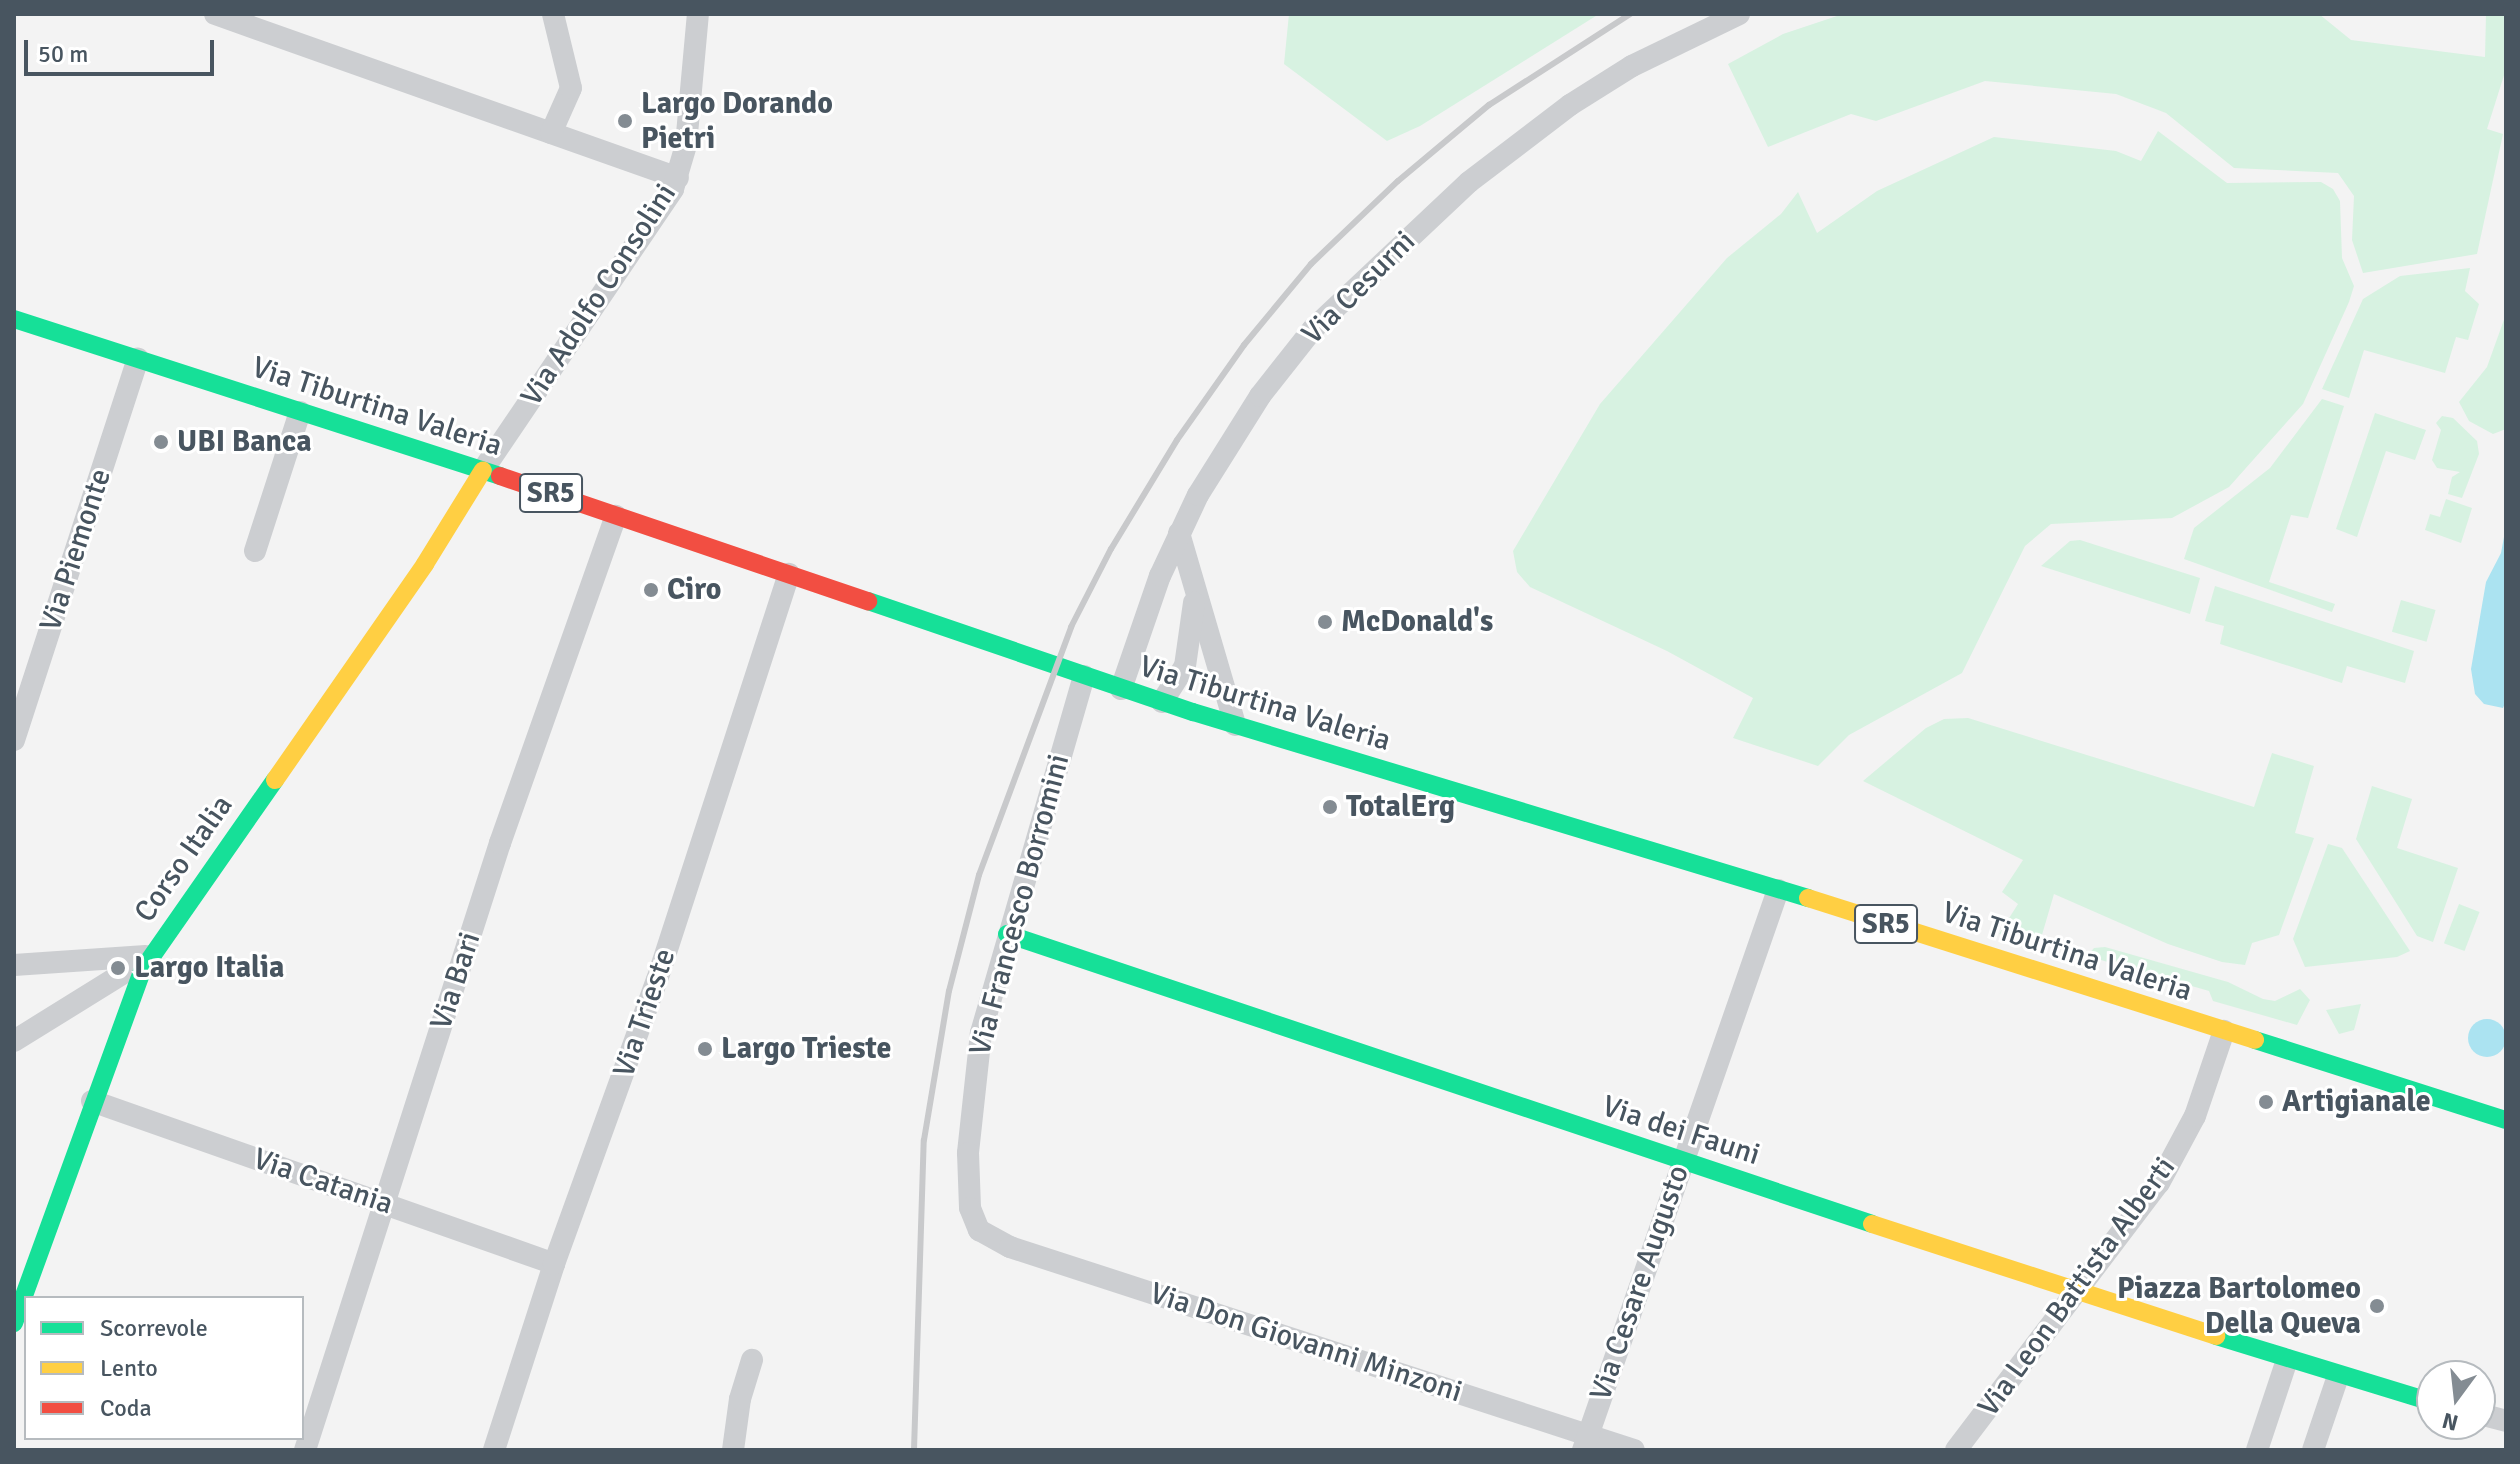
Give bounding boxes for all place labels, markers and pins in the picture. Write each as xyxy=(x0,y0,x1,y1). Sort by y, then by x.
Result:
place label: Largo Dorando Pietri xyxy=(641,86,833,156)
marker: Largo Dorando Pietri xyxy=(616,112,634,130)
place label: UBI Banca xyxy=(177,424,312,460)
marker: UBI Banca xyxy=(152,433,170,451)
place label: Ciro xyxy=(667,572,721,608)
marker: Ciro xyxy=(642,581,660,599)
place label: McDonald's xyxy=(1341,604,1493,640)
marker: McDonald's xyxy=(1316,613,1334,631)
place label: TotalErg xyxy=(1346,789,1455,825)
marker: TotalErg xyxy=(1321,798,1339,816)
place label: Largo Italia xyxy=(134,950,284,986)
marker: Largo Italia xyxy=(109,959,127,977)
place label: Largo Trieste xyxy=(721,1031,891,1067)
marker: Largo Trieste xyxy=(696,1040,714,1058)
place label: Artigianale xyxy=(2282,1084,2431,1120)
marker: Artigianale xyxy=(2257,1093,2275,1111)
place label: Piazza Bartolomeo Della Queva xyxy=(2117,1271,2361,1342)
marker: Piazza Bartolomeo Della Queva xyxy=(2368,1297,2386,1315)

